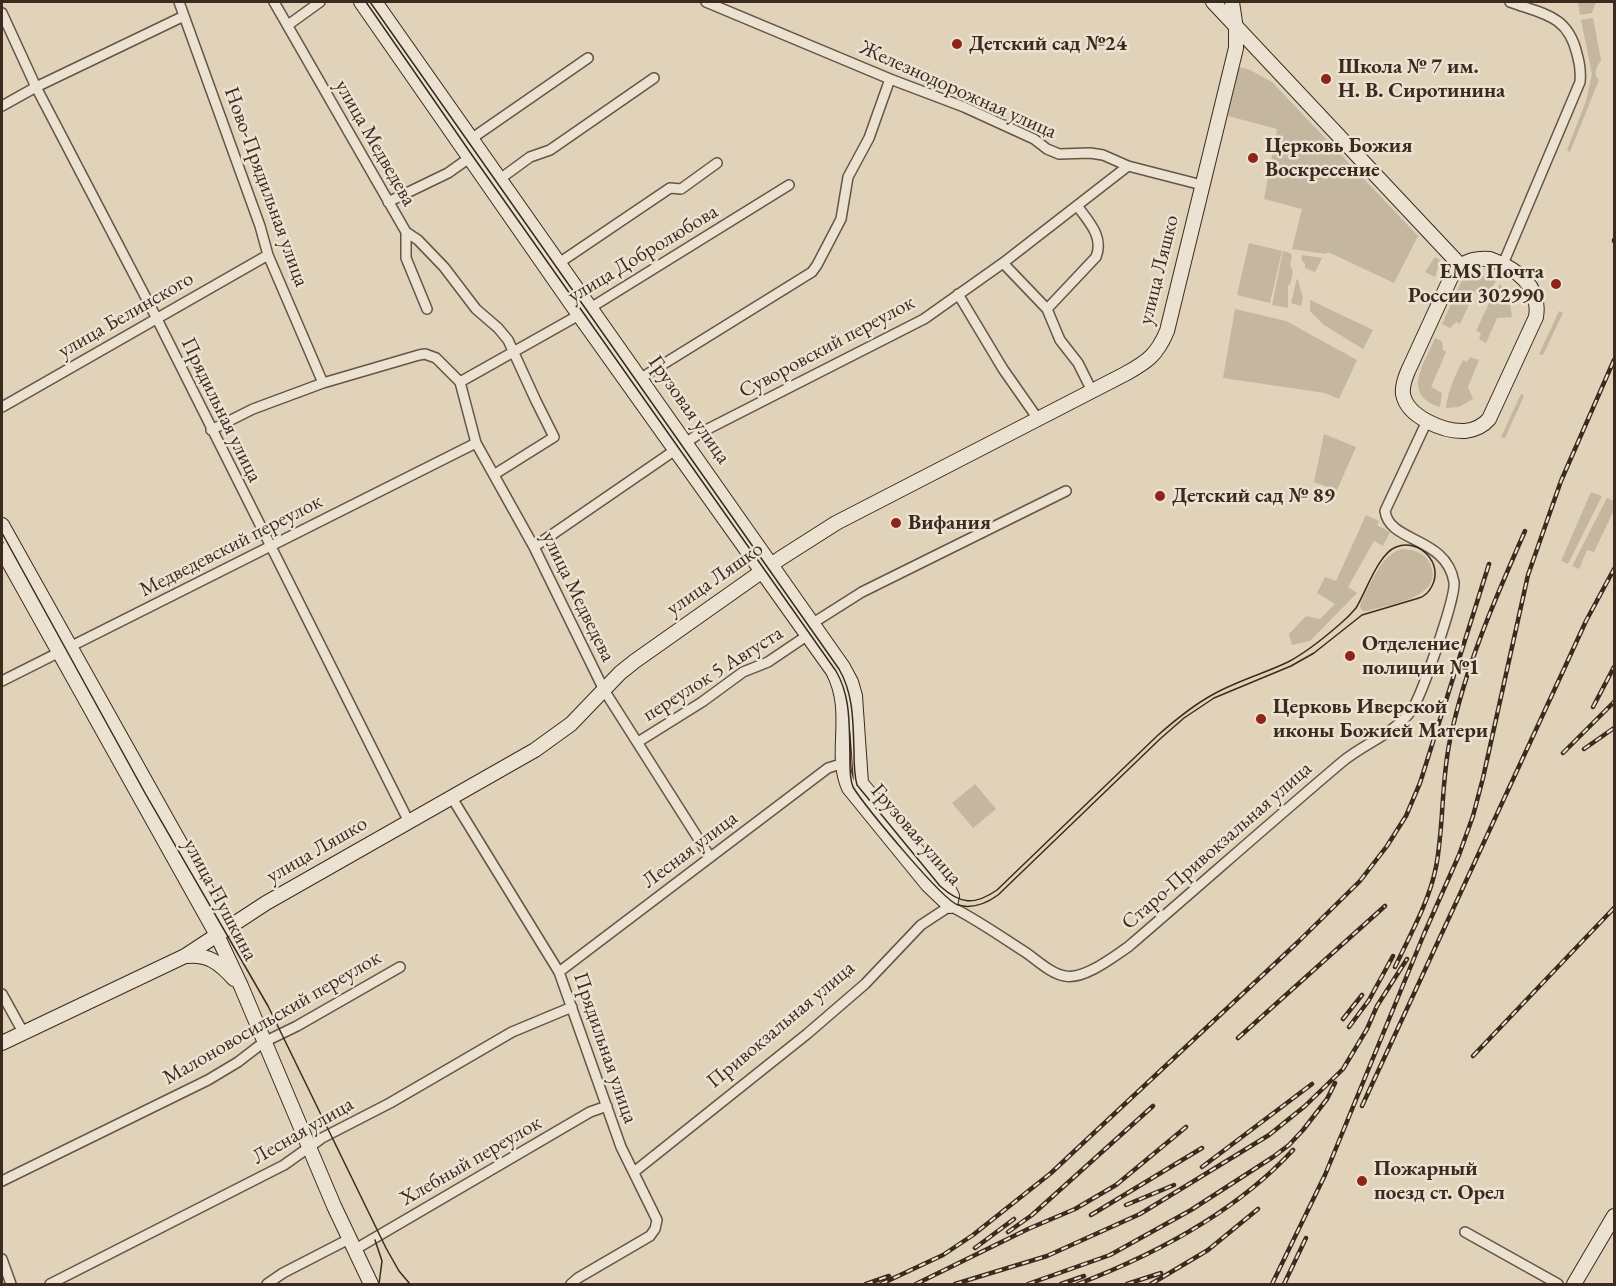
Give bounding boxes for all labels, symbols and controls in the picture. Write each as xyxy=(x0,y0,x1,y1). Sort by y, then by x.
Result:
place label: Детский сад №24 xyxy=(969,31,1127,57)
street label: Железнодорожная улица xyxy=(856,35,1060,145)
marker: Детский сад №24 xyxy=(950,37,964,51)
place label: Школа № 7 им. Н. В. Сиротинина xyxy=(1338,54,1505,104)
marker: Школа № 7 им. Н. В. Сиротинина xyxy=(1319,72,1333,86)
street label: улица Медведева xyxy=(329,75,421,211)
street label: Ново-Прядильная улица xyxy=(218,84,314,290)
place label: Церковь Божия Воскресение xyxy=(1265,133,1412,183)
marker: Церковь Божия Воскресение xyxy=(1246,151,1260,165)
street label: улица Добролюбова xyxy=(563,199,723,309)
street label: улица Ляшко xyxy=(1133,213,1185,327)
place label: EMS Почта России 302990 xyxy=(1408,259,1544,309)
street label: улица Белинского xyxy=(54,266,198,364)
marker: EMS Почта России 302990 xyxy=(1549,277,1563,291)
street label: Суворовский переулок xyxy=(735,290,919,404)
street label: Прядильная улица xyxy=(175,333,267,487)
street label: Грузовая улица xyxy=(642,351,736,469)
place label: Детский сад № 89 xyxy=(1172,483,1335,509)
street label: Медведевский переулок xyxy=(135,489,327,603)
marker: Детский сад № 89 xyxy=(1153,489,1167,503)
place label: Вифания xyxy=(908,510,991,536)
marker: Вифания xyxy=(889,516,903,530)
street label: улица Медведева xyxy=(536,528,620,666)
street label: улица Ляшко xyxy=(662,537,768,621)
street label: переулок 5 Августа xyxy=(638,621,788,727)
place label: Отделение полиции №1 xyxy=(1362,631,1480,681)
marker: Отделение полиции №1 xyxy=(1343,649,1357,663)
place label: Церковь Иверской иконы Божией Матери xyxy=(1273,694,1488,744)
marker: Церковь Иверской иконы Божией Матери xyxy=(1254,712,1268,726)
street label: Старо-Привокзальная улица xyxy=(1117,756,1317,936)
street label: Грузовая улица xyxy=(865,779,967,891)
street label: Лесная улица xyxy=(637,806,743,894)
street label: улица Ляшко xyxy=(262,811,372,889)
street label: улица Пушкина xyxy=(177,835,263,965)
street label: Малоновосильский переулок xyxy=(158,945,386,1091)
street label: Привокзальная улица xyxy=(702,956,860,1094)
street label: Прядильная улица xyxy=(567,969,643,1127)
street label: Лесная улица xyxy=(248,1092,358,1170)
street label: Хлебный переулок xyxy=(396,1110,546,1212)
place label: Пожарный поезд ст. Орел xyxy=(1374,1156,1505,1206)
marker: Пожарный поезд ст. Орел xyxy=(1355,1174,1369,1188)

